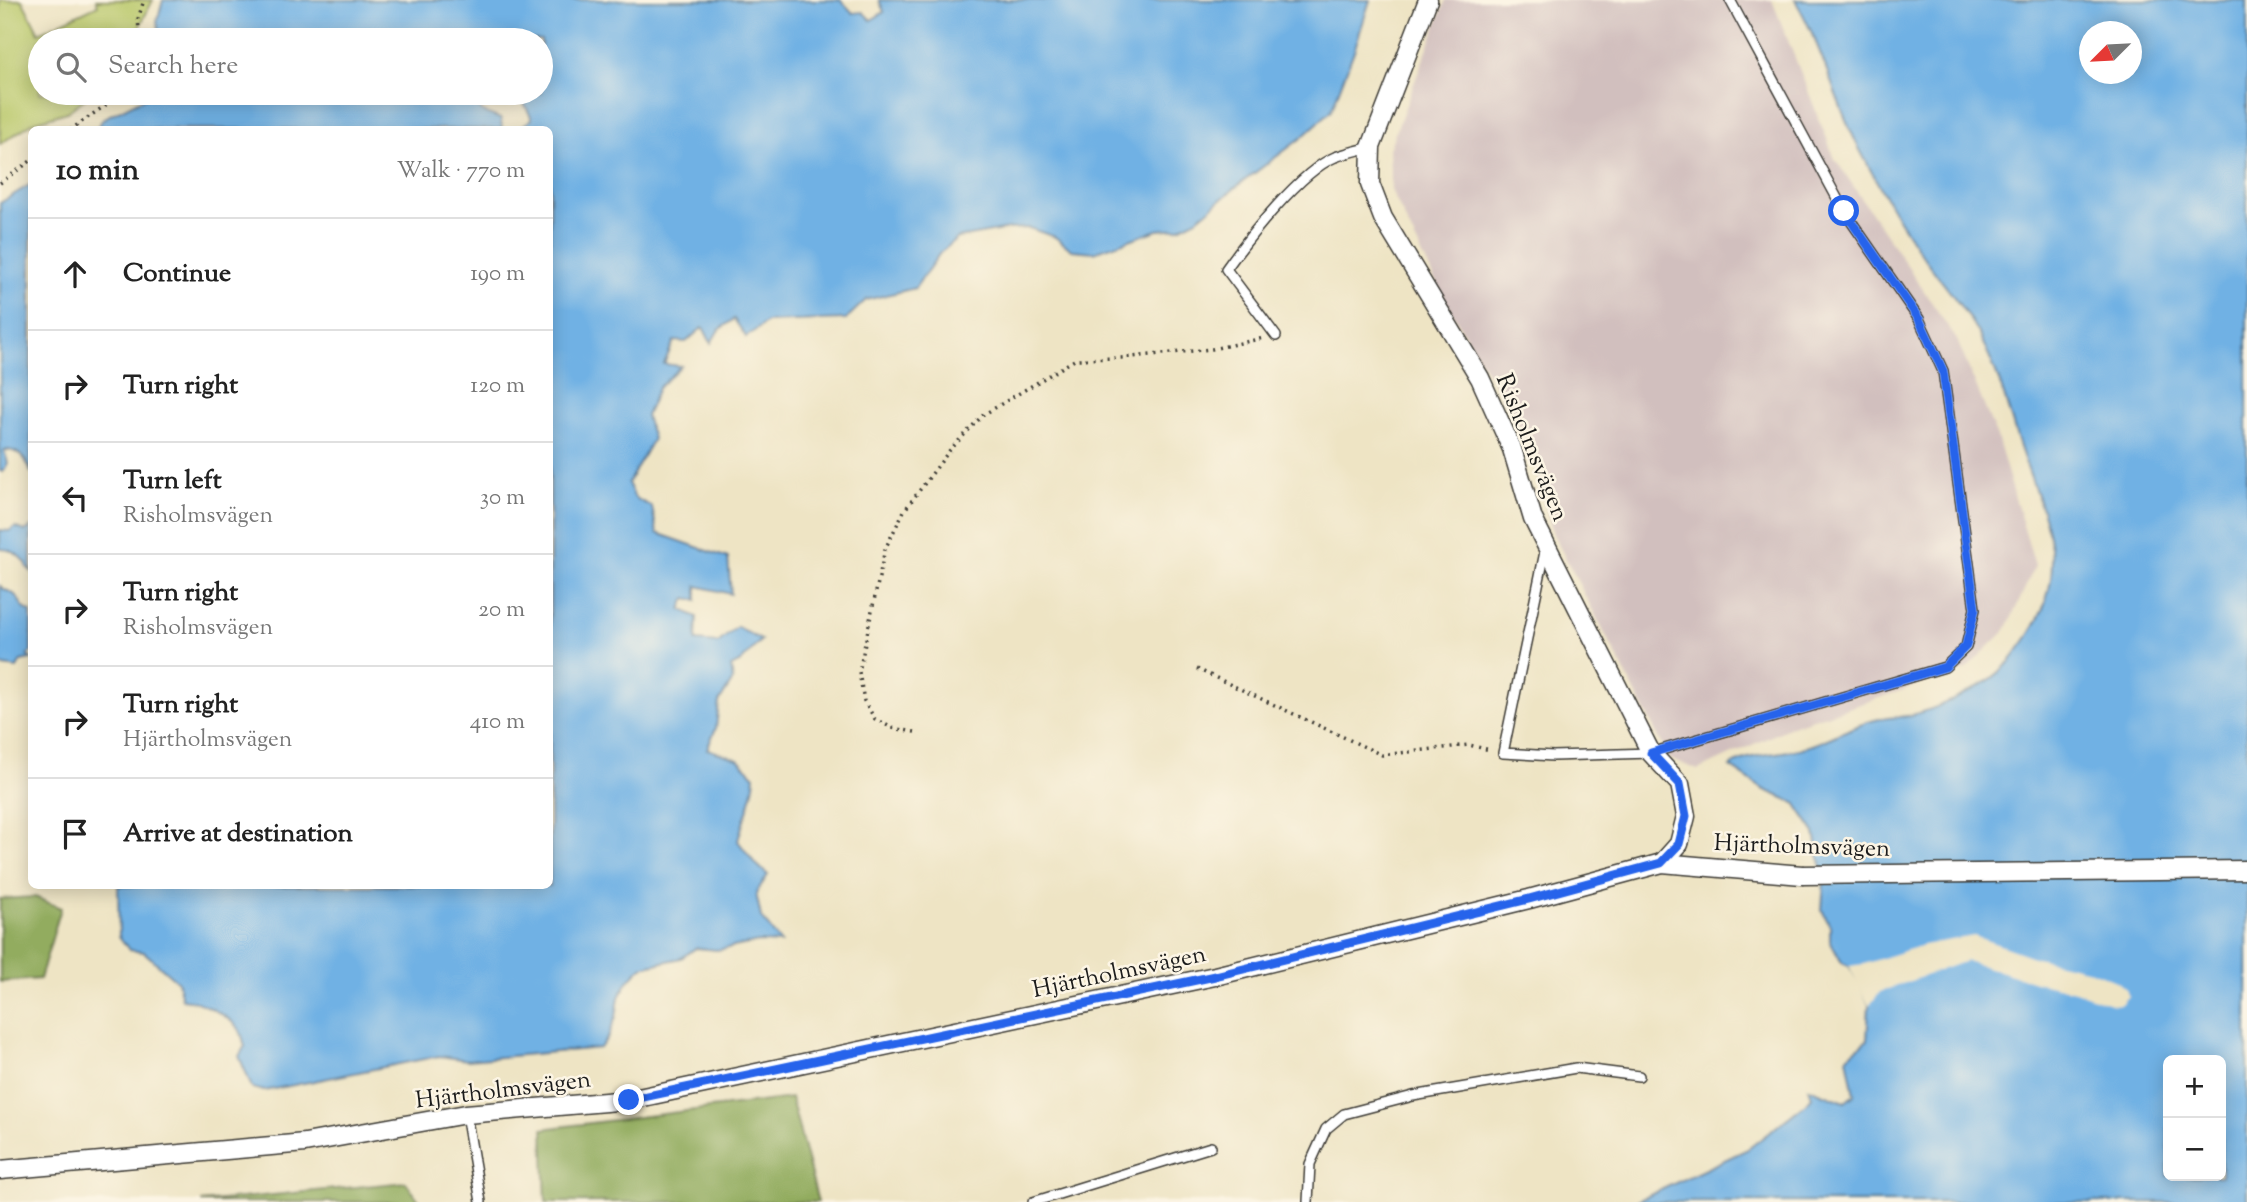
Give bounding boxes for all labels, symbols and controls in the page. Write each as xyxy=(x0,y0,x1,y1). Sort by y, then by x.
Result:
north arrow xyxy=(2079,21,2142,84)
search box xyxy=(28,28,553,105)
icon: search xyxy=(52,48,90,86)
text: Search here xyxy=(108,48,238,85)
text: 10 min xyxy=(56,150,139,193)
text: Walk · 770 m xyxy=(397,155,525,188)
route start xyxy=(1828,195,1859,226)
icon: ahead xyxy=(56,255,94,293)
text: Continue xyxy=(123,256,231,293)
text: 190 m xyxy=(470,258,525,291)
icon: right xyxy=(56,367,94,405)
text: Turn right xyxy=(123,368,238,405)
street label: Risholmsvägen xyxy=(1486,369,1576,527)
text: 120 m xyxy=(470,370,525,403)
text: Turn left xyxy=(123,463,222,500)
icon: left xyxy=(56,479,94,517)
text: 30 m xyxy=(480,482,525,515)
text: Risholmsvägen xyxy=(123,500,273,533)
text: Turn right xyxy=(123,575,238,612)
icon: right xyxy=(56,591,94,629)
text: 20 m xyxy=(478,594,525,627)
text: Risholmsvägen xyxy=(123,612,273,645)
text: Turn right xyxy=(123,687,238,724)
icon: right xyxy=(56,703,94,741)
text: 410 m xyxy=(470,706,525,739)
text: Hjärtholmsvägen xyxy=(123,724,292,757)
icon: arrive xyxy=(56,815,94,853)
text: Arrive at destination xyxy=(123,816,353,853)
street label: Hjärtholmsvägen xyxy=(1713,827,1891,867)
street label: Hjärtholmsvägen xyxy=(1029,938,1209,1008)
map controls xyxy=(2163,1055,2226,1181)
button: + xyxy=(2163,1055,2226,1118)
street label: Hjärtholmsvägen xyxy=(413,1063,593,1119)
route end xyxy=(613,1084,644,1115)
button: − xyxy=(2163,1118,2226,1181)

